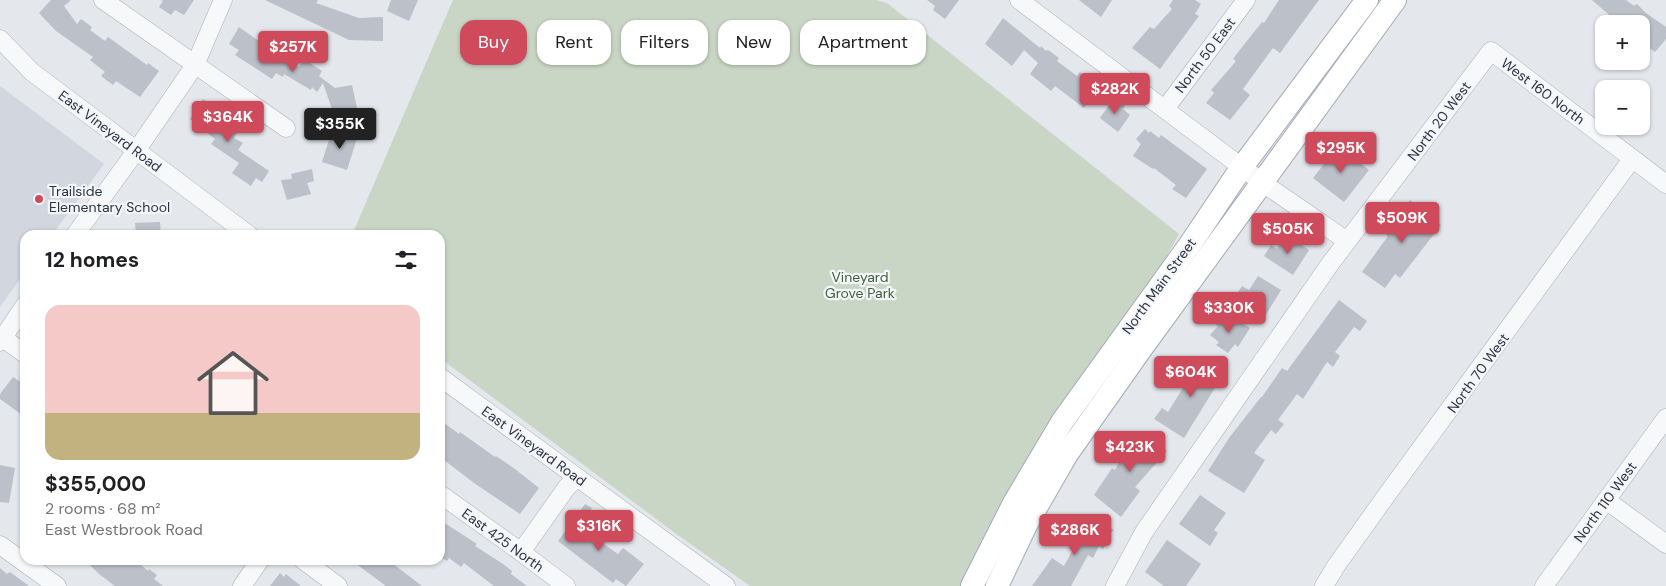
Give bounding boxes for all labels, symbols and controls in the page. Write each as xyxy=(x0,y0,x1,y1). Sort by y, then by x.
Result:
street label: North 50 East xyxy=(1171,14,1239,96)
map controls xyxy=(1595,15,1650,135)
button: + xyxy=(1595,15,1650,70)
chip: Buy xyxy=(460,20,527,65)
chip: Rent xyxy=(537,20,611,65)
chip: Filters xyxy=(621,20,708,65)
chip: New xyxy=(718,20,790,65)
chip: Apartment xyxy=(800,20,926,65)
pin: $257K xyxy=(258,30,328,73)
text: $257K xyxy=(269,36,317,57)
street label: West 160 North xyxy=(1498,54,1588,128)
pin: $282K xyxy=(1080,72,1150,115)
text: $282K xyxy=(1091,78,1139,99)
street label: North 20 West xyxy=(1403,78,1475,164)
button: − xyxy=(1595,80,1650,135)
street label: East Vineyard Road xyxy=(55,86,165,176)
pin: $364K xyxy=(193,100,263,143)
text: $364K xyxy=(203,106,253,127)
pin: $355K xyxy=(305,108,375,150)
text: $355K xyxy=(315,113,365,134)
pin: $295K xyxy=(1306,132,1376,174)
text: $295K xyxy=(1316,137,1366,158)
place label: Trailside Elementary School xyxy=(49,182,170,216)
marker: Trailside Elementary School xyxy=(33,193,45,205)
pin: $509K xyxy=(1367,202,1437,244)
text: $509K xyxy=(1376,207,1428,228)
pin: $505K xyxy=(1253,212,1323,255)
text: $505K xyxy=(1262,218,1314,239)
street label: North Main Street xyxy=(1118,234,1200,338)
text: 12 homes xyxy=(45,246,139,274)
icon: filters xyxy=(392,246,420,274)
park label: Vineyard Grove Park xyxy=(825,268,895,302)
pin: $330K xyxy=(1194,292,1264,334)
text: $330K xyxy=(1204,297,1254,318)
street label: North 70 West xyxy=(1443,330,1513,416)
icon: home xyxy=(188,338,278,428)
pin: $604K xyxy=(1156,356,1226,398)
text: $604K xyxy=(1165,361,1217,382)
street label: East Vineyard Road xyxy=(478,402,590,490)
pin: $423K xyxy=(1095,430,1165,473)
text: $423K xyxy=(1105,436,1155,457)
street label: North 110 West xyxy=(1570,458,1640,546)
text: $355,000 xyxy=(45,470,146,498)
text: 2 rooms · 68 m² xyxy=(45,498,161,519)
street label: East 425 North xyxy=(458,504,548,576)
pin: $316K xyxy=(564,510,634,552)
pin: $286K xyxy=(1040,514,1110,556)
text: $316K xyxy=(576,515,622,536)
text: East Westbrook Road xyxy=(45,519,203,540)
text: $286K xyxy=(1050,519,1100,540)

